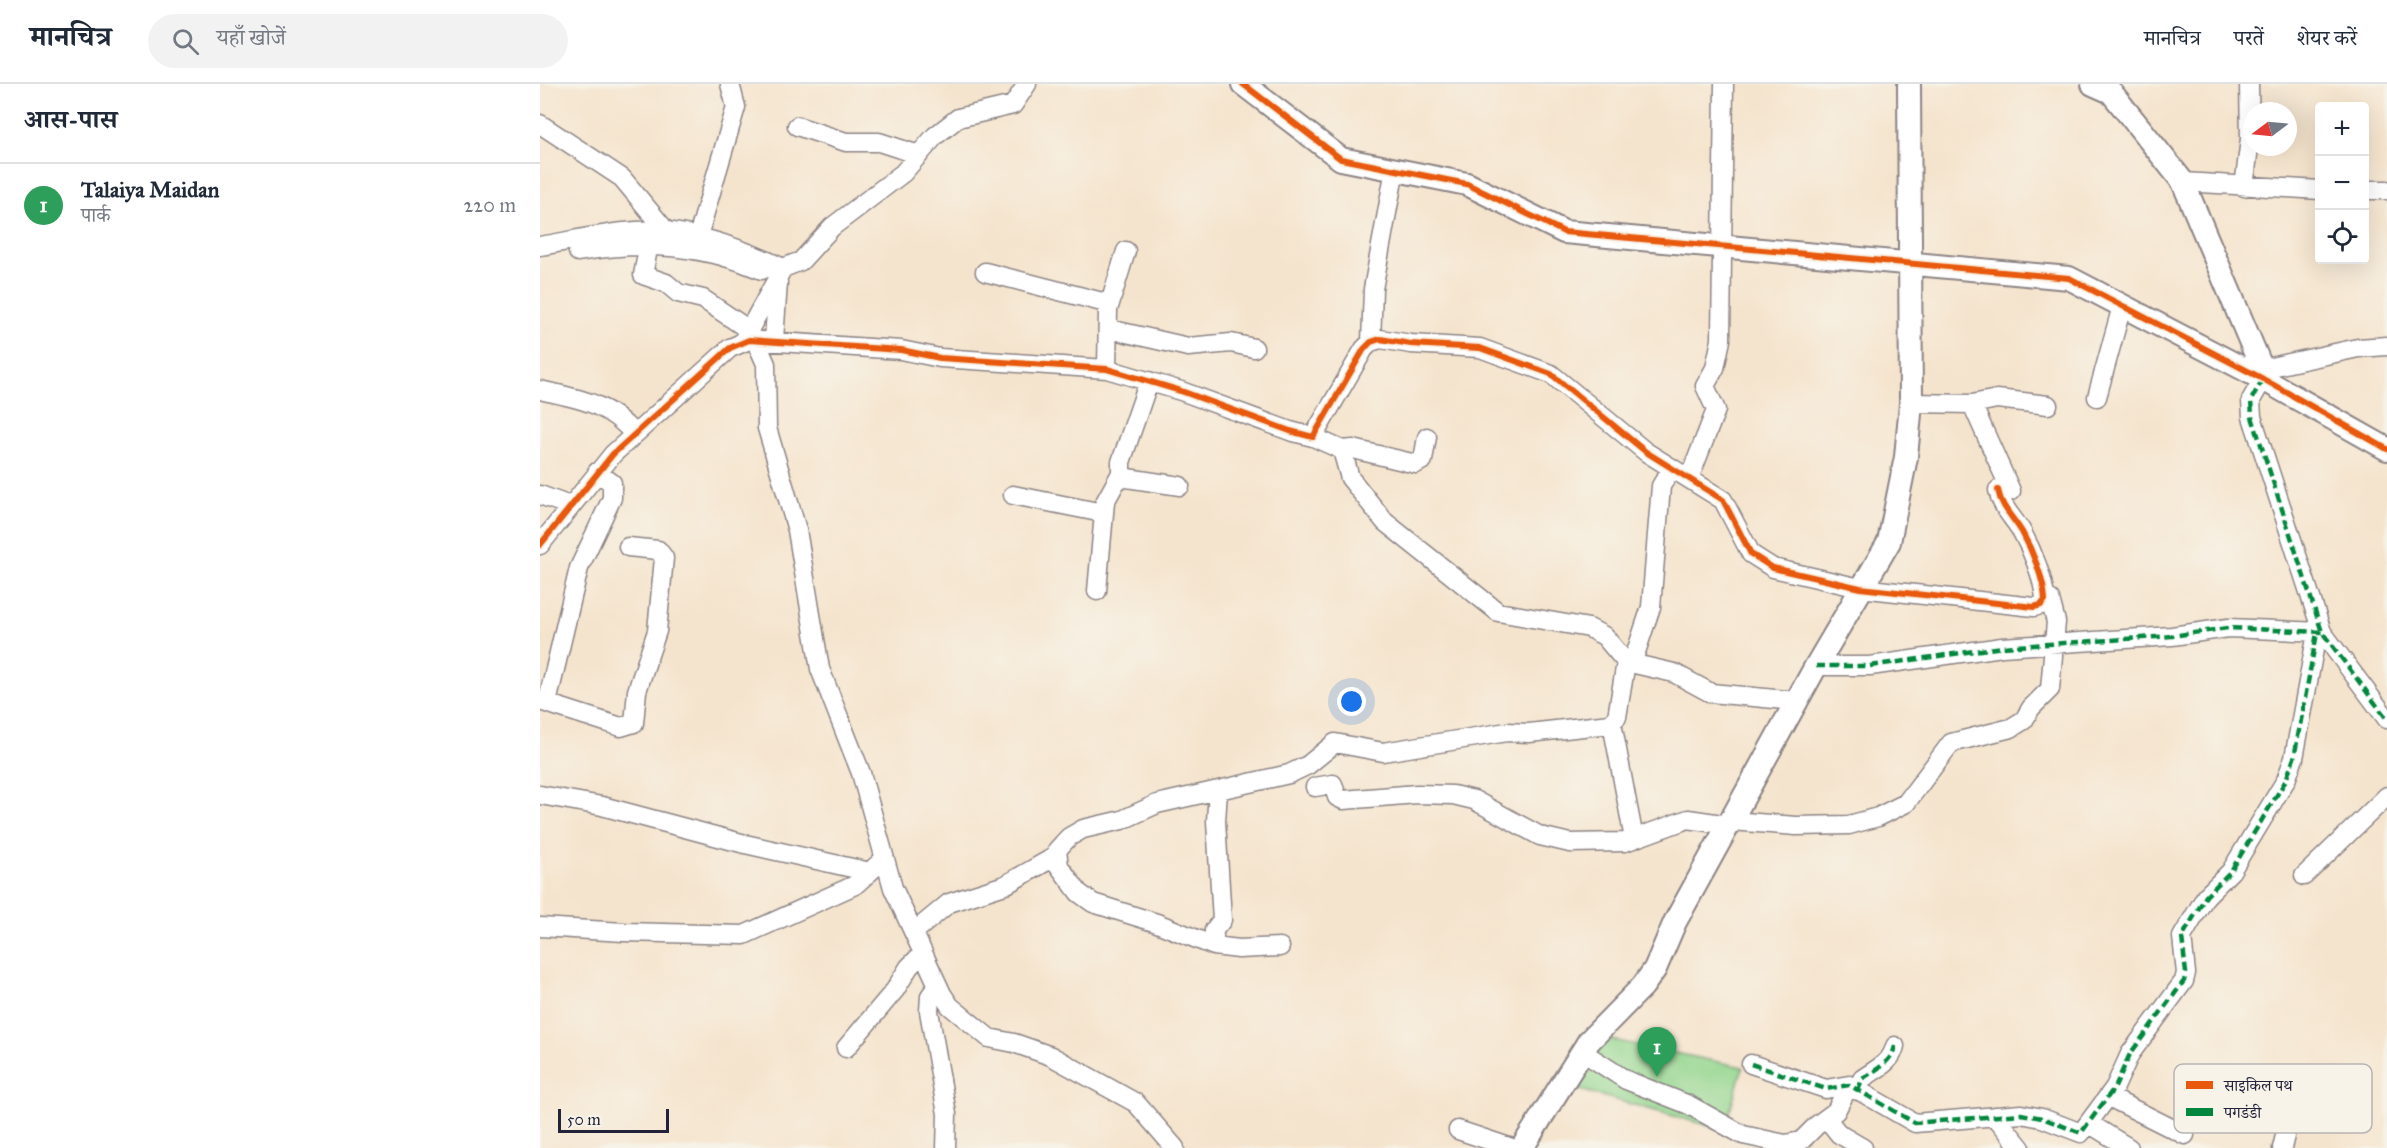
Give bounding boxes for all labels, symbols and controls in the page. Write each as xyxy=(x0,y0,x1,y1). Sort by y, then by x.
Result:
search box xyxy=(148,14,568,68)
text: मानचित्र xyxy=(30,19,112,54)
text: यहाँ खोजें xyxy=(217,24,286,51)
icon: search xyxy=(169,25,202,58)
text: मानचित्र xyxy=(2144,25,2201,51)
text: परतें xyxy=(2234,25,2264,51)
text: शेयर करें xyxy=(2297,25,2357,51)
north arrow xyxy=(2243,102,2297,156)
map controls xyxy=(2315,102,2369,264)
button: + xyxy=(2315,102,2369,156)
text: आस-पास xyxy=(24,103,117,135)
button: − xyxy=(2315,156,2369,210)
text: Talaiya Maidan xyxy=(81,176,219,203)
text: 1 xyxy=(40,193,47,217)
text: 220 m xyxy=(464,193,516,217)
text: पार्क xyxy=(81,203,110,227)
button: locate xyxy=(2315,210,2369,264)
your location xyxy=(1337,687,1366,716)
pin: 1 xyxy=(1638,1028,1676,1077)
legend xyxy=(2174,1064,2372,1133)
text: साइकिल पथ xyxy=(2223,1076,2293,1095)
text: पगडंडी xyxy=(2223,1103,2262,1122)
scale bar xyxy=(558,1106,669,1134)
text: 50 m xyxy=(567,1110,601,1129)

